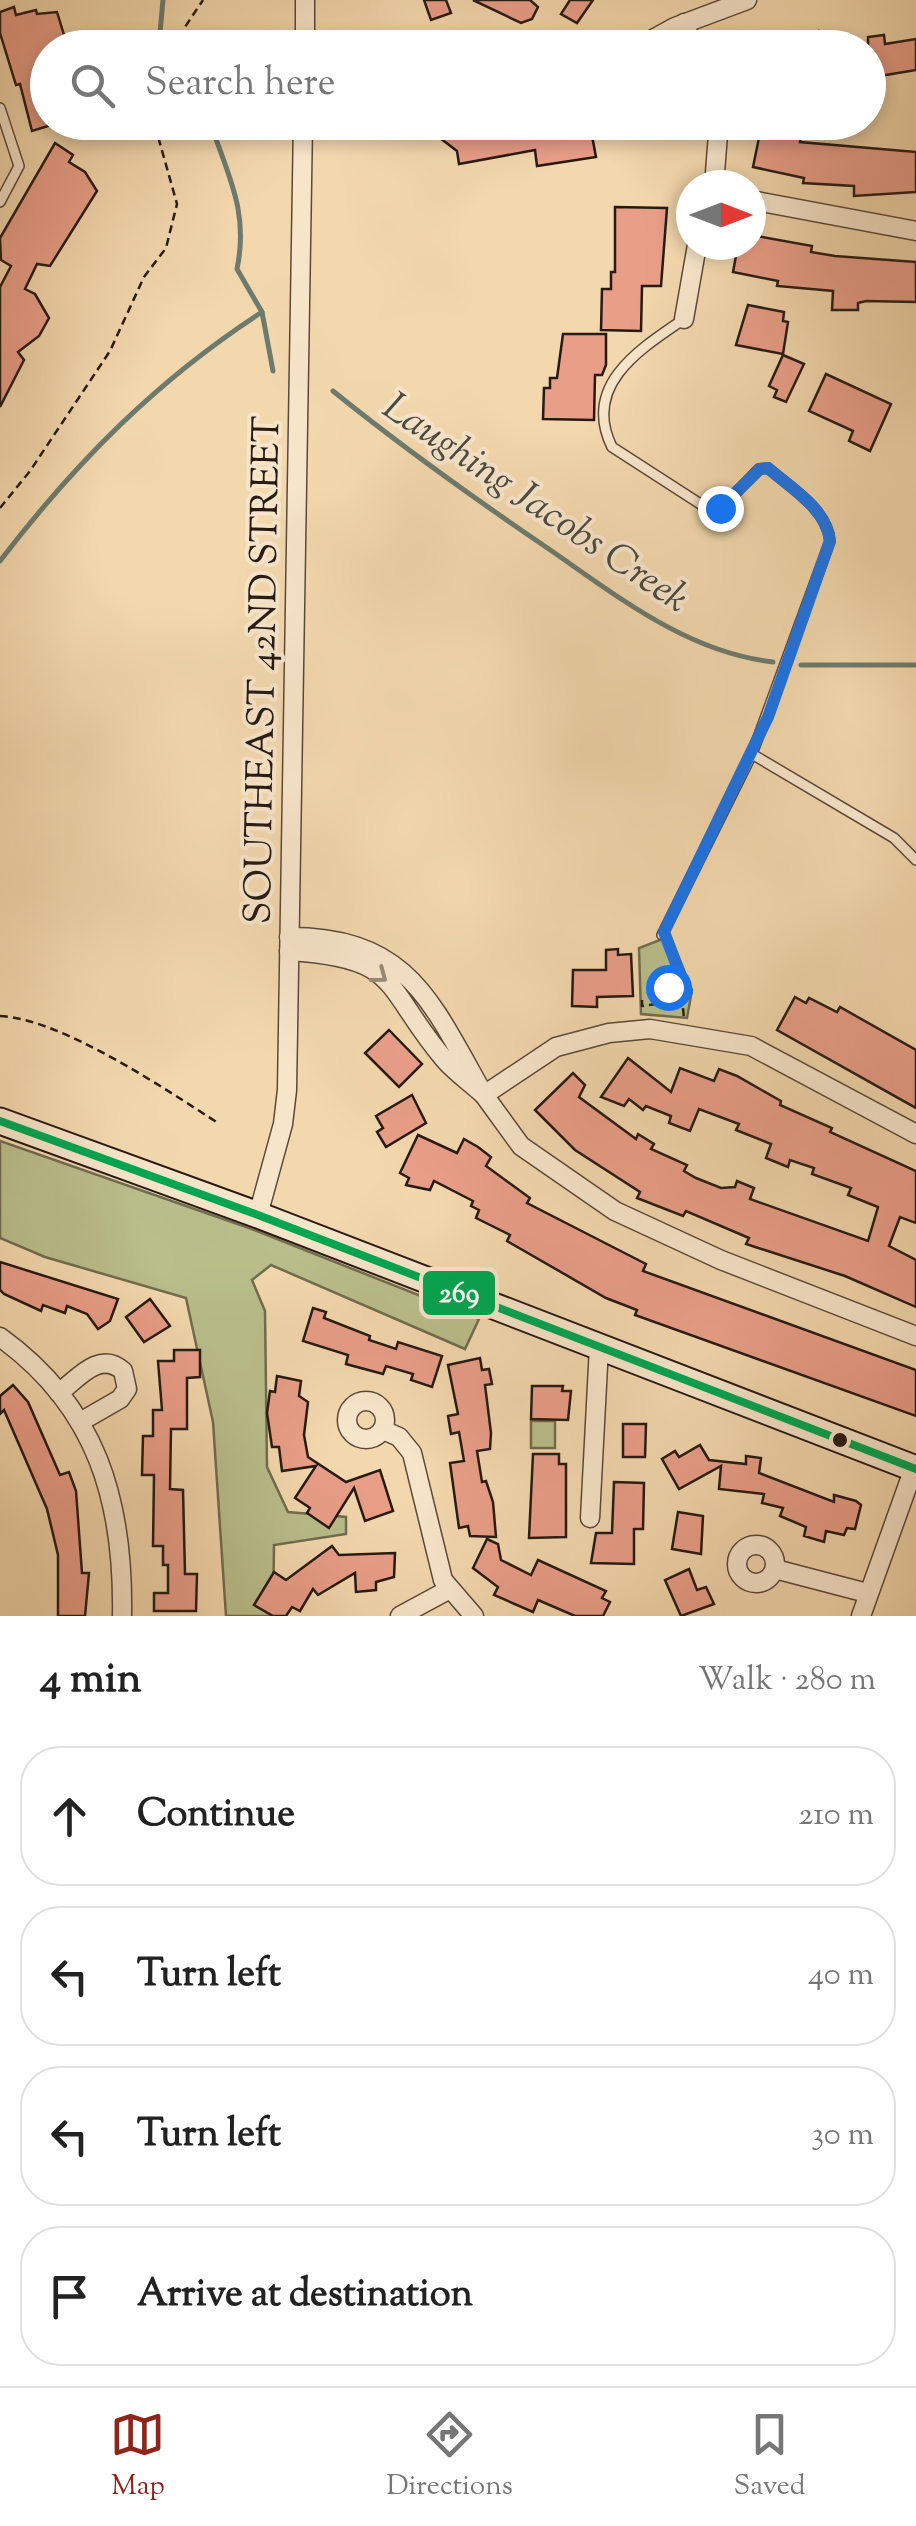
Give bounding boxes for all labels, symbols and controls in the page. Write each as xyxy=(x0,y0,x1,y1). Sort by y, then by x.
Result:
search box xyxy=(30,30,886,140)
icon: search xyxy=(65,58,120,113)
text: Search here xyxy=(145,58,336,112)
north arrow xyxy=(676,170,766,260)
water label: Laughing Jacobs Creek xyxy=(370,381,699,629)
street label: SOUTHEAST 42ND STREET xyxy=(234,416,296,925)
route end xyxy=(698,486,744,532)
one-way arrow xyxy=(369,965,387,982)
route start xyxy=(646,965,692,1011)
line badge: 269 xyxy=(421,1269,497,1317)
text: 269 xyxy=(439,1275,479,1315)
unlabelled marker xyxy=(830,1430,850,1450)
text: 4 min xyxy=(40,1651,142,1711)
text: Walk · 280 m xyxy=(698,1658,876,1704)
icon: ahead xyxy=(42,1789,97,1844)
text: Continue xyxy=(137,1789,295,1843)
text: 210 m xyxy=(798,1793,874,1839)
icon: left xyxy=(42,1949,97,2004)
text: Turn left xyxy=(137,1949,281,2003)
text: 40 m xyxy=(808,1953,874,1999)
icon: left xyxy=(42,2109,97,2164)
text: Turn left xyxy=(137,2109,281,2163)
text: 30 m xyxy=(811,2113,874,2159)
icon: arrive xyxy=(42,2269,97,2324)
text: Arrive at destination xyxy=(137,2269,473,2323)
tab: Map xyxy=(110,2407,165,2507)
tab: Directions xyxy=(386,2407,513,2507)
tab: Saved xyxy=(734,2407,806,2507)

